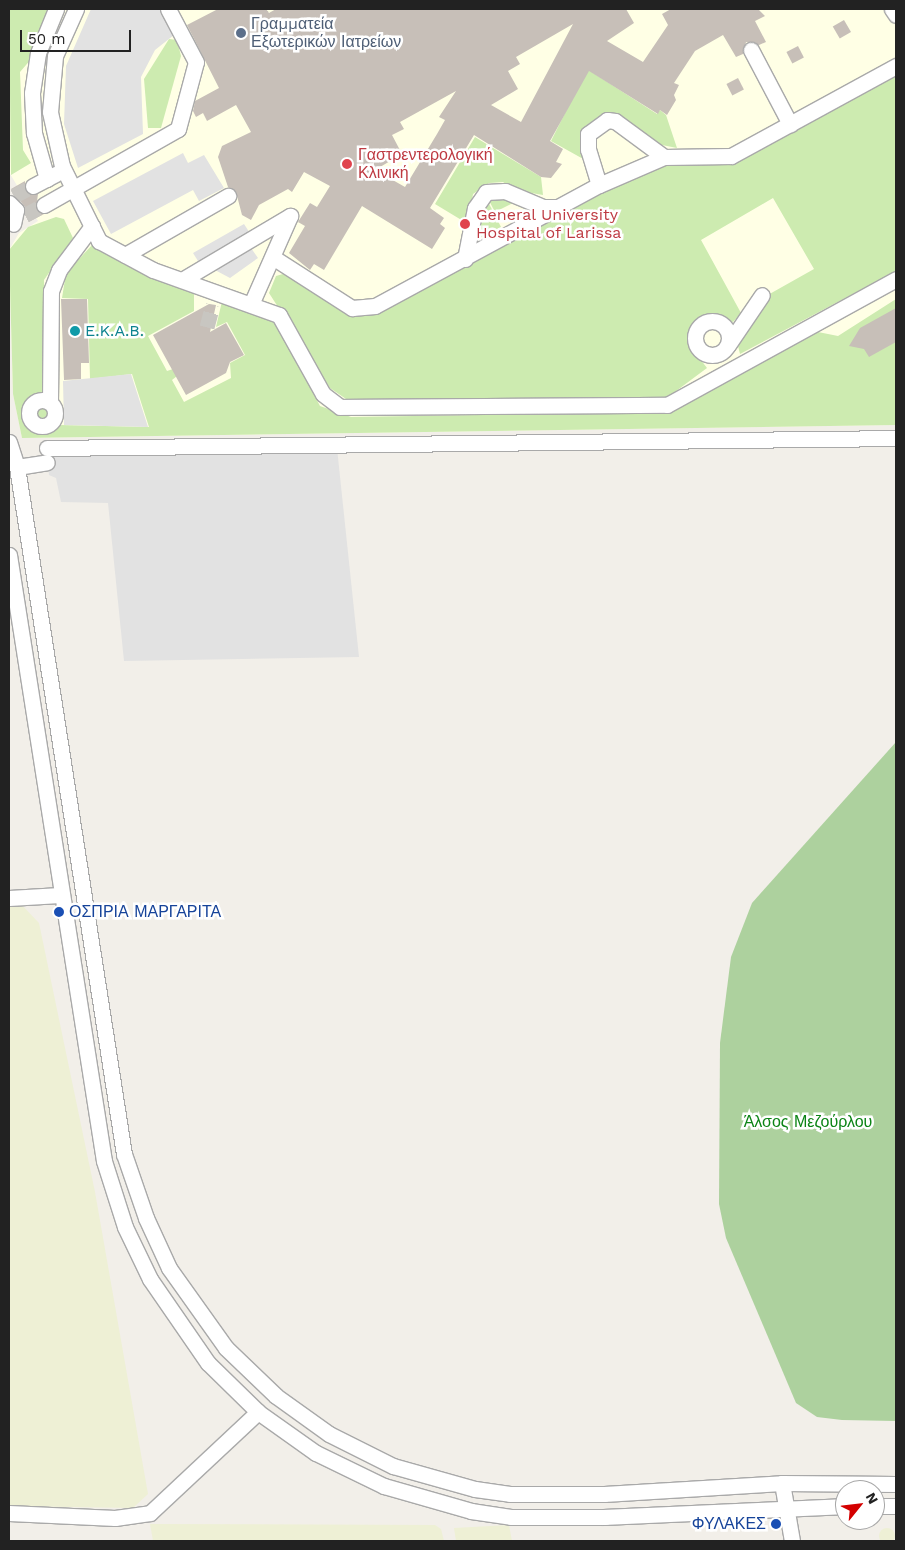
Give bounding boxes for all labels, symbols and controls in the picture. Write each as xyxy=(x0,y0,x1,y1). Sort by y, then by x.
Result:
place label: Γραμματεία Εξωτερικών Ιατρείων xyxy=(251,14,401,52)
scale bar xyxy=(22,20,134,52)
marker: Γραμματεία Εξωτερικών Ιατρείων xyxy=(235,27,247,39)
text: 50 m xyxy=(28,30,65,48)
place label: Γαστρεντερολογική Κλινική xyxy=(358,145,493,183)
marker: Γαστρεντερολογική Κλινική xyxy=(340,157,354,171)
place label: General University Hospital of Larissa xyxy=(476,205,623,243)
marker: General University Hospital of Larissa xyxy=(458,217,472,231)
place label: E.K.A.B. xyxy=(85,321,144,341)
marker: E.K.A.B. xyxy=(69,325,81,337)
place label: ΟΣΠΡΙΑ ΜΑΡΓΑΡΙΤΑ xyxy=(69,902,221,922)
marker: ΟΣΠΡΙΑ ΜΑΡΓΑΡΙΤΑ xyxy=(53,906,65,918)
park label: Άλσος Μεζούρλου xyxy=(744,1112,872,1132)
north arrow xyxy=(835,1480,885,1530)
text: N xyxy=(863,1490,882,1507)
place label: ΦΥΛΑΚΕΣ xyxy=(692,1514,766,1534)
marker: ΦΥΛΑΚΕΣ xyxy=(770,1518,782,1530)

